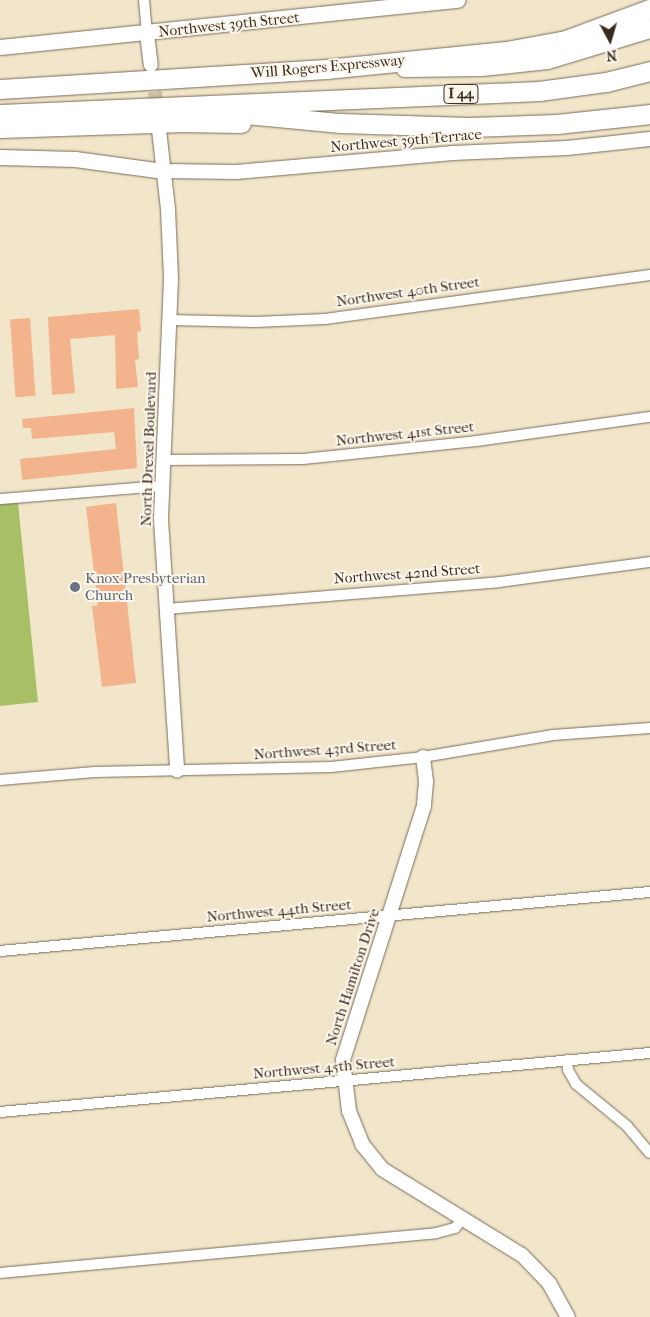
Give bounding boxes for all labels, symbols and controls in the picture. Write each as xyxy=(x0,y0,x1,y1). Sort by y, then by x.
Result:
street label: Northwest 39th Street xyxy=(158,9,300,41)
north arrow xyxy=(585,15,635,65)
text: N xyxy=(605,46,618,64)
street label: Will Rogers Expressway xyxy=(250,51,406,83)
road number: I 44 xyxy=(442,82,480,106)
street label: Northwest 39th Terrace xyxy=(330,125,482,157)
street label: Northwest 40th Street xyxy=(335,273,481,311)
street label: North Drexel Boulevard xyxy=(137,371,161,527)
street label: Northwest 41st Street xyxy=(335,418,475,450)
street label: Northwest 42nd Street xyxy=(333,560,481,588)
place label: Knox Presbyterian Church xyxy=(85,569,206,604)
marker: Knox Presbyterian Church xyxy=(69,581,81,593)
street label: Northwest 43rd Street xyxy=(253,736,397,764)
street label: Northwest 44th Street xyxy=(206,896,352,926)
street label: North Hamilton Drive xyxy=(322,906,384,1048)
street label: Northwest 45th Street xyxy=(252,1053,396,1083)

